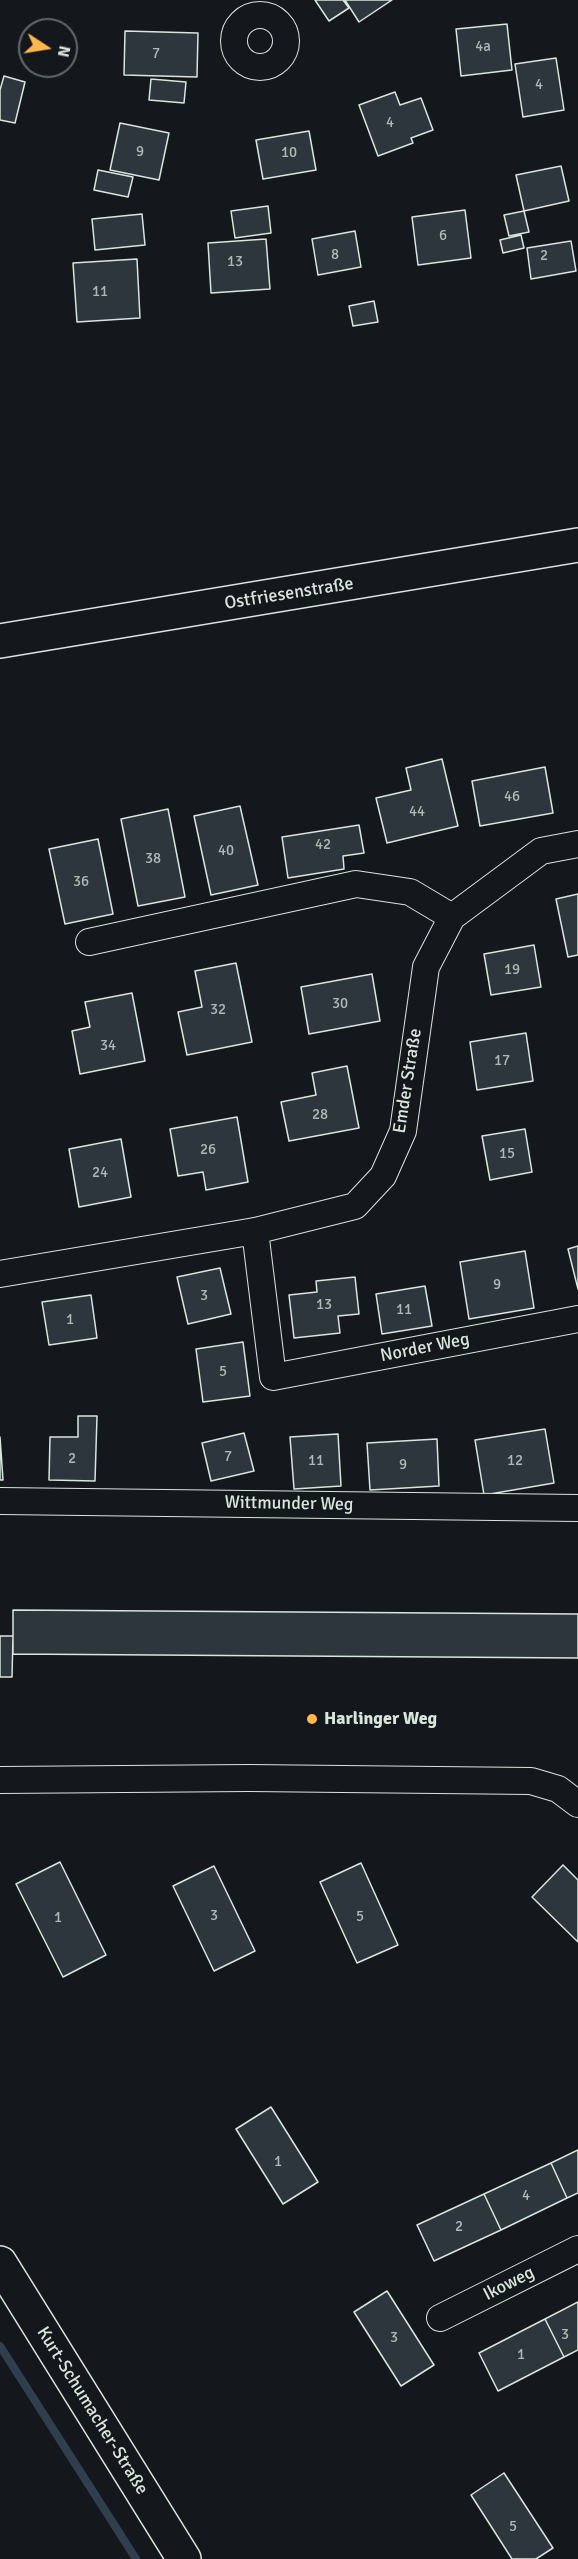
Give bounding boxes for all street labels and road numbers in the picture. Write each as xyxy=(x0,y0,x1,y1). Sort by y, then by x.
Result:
street label: Ostfriesenstraße xyxy=(223,573,355,615)
street label: Emder Straße xyxy=(389,1027,427,1135)
street label: Norder Weg xyxy=(379,1329,471,1367)
street label: Wittmunder Weg xyxy=(224,1492,354,1516)
street label: Ikoweg xyxy=(480,2262,538,2306)
street label: Kurt-Schumacher-Straße xyxy=(31,2323,153,2499)

